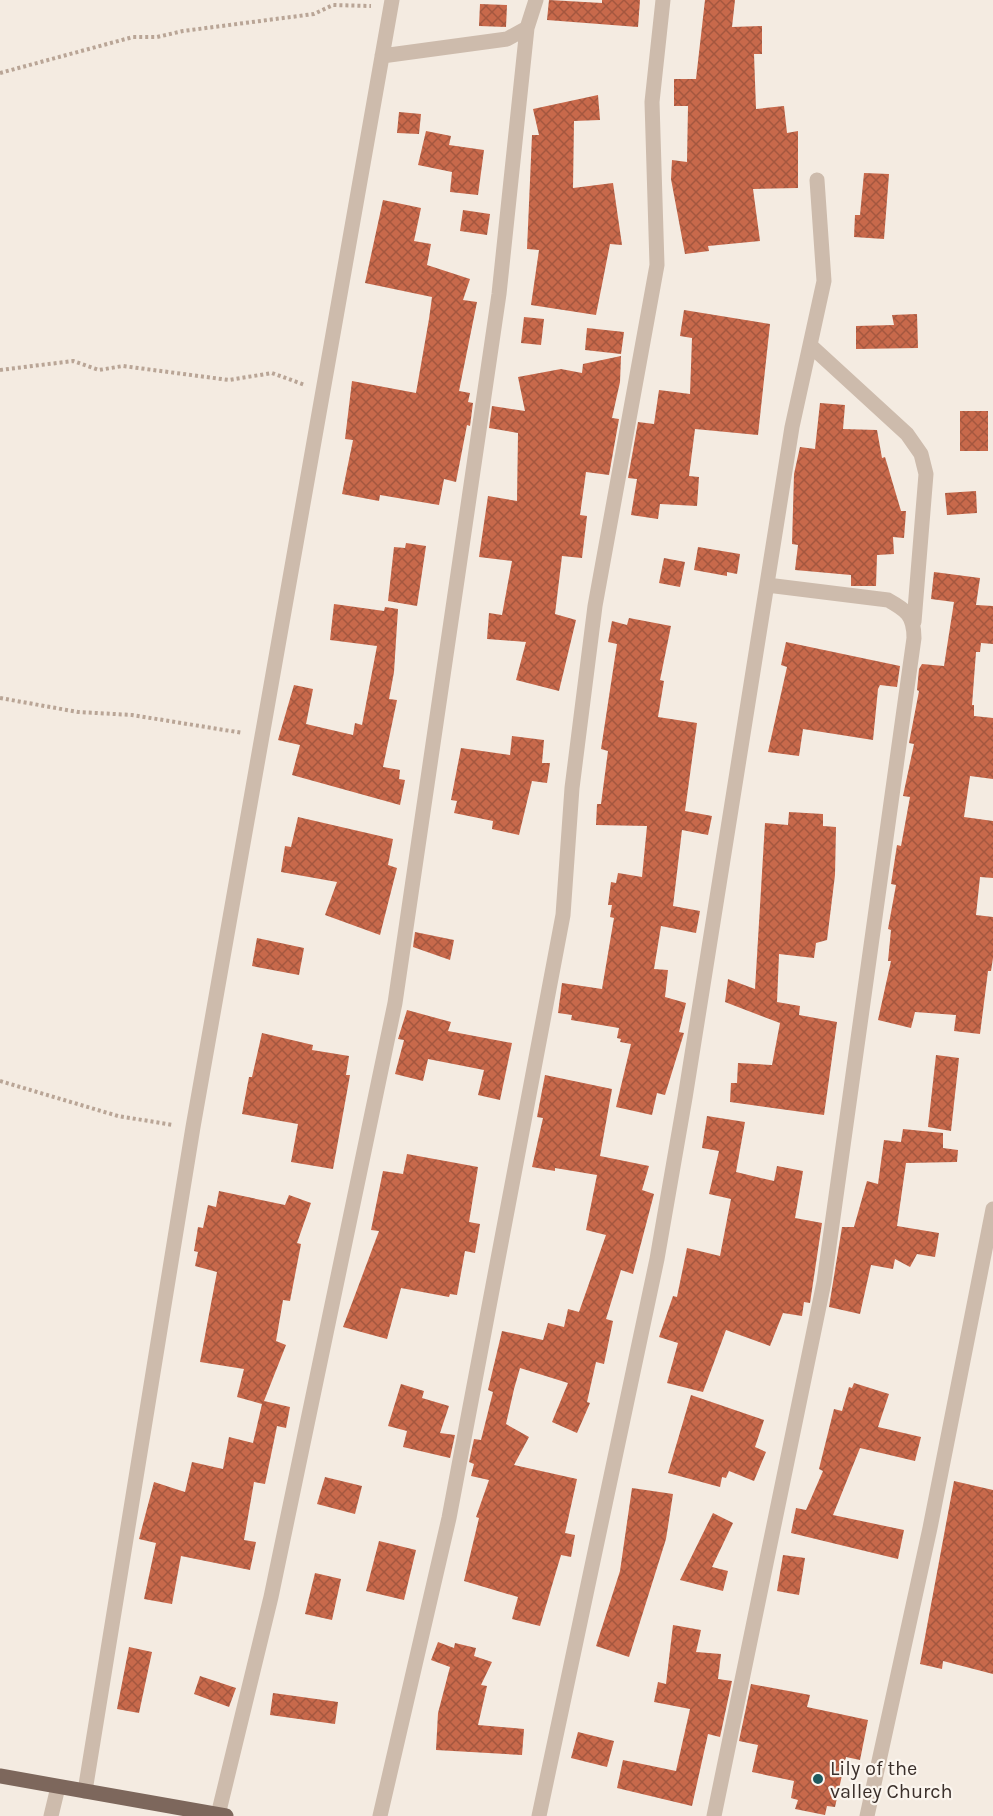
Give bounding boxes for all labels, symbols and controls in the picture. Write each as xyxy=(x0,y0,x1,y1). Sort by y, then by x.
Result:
place label: Lily of the valley Church xyxy=(830,1757,953,1803)
marker: Lily of the valley Church xyxy=(811,1772,825,1786)

